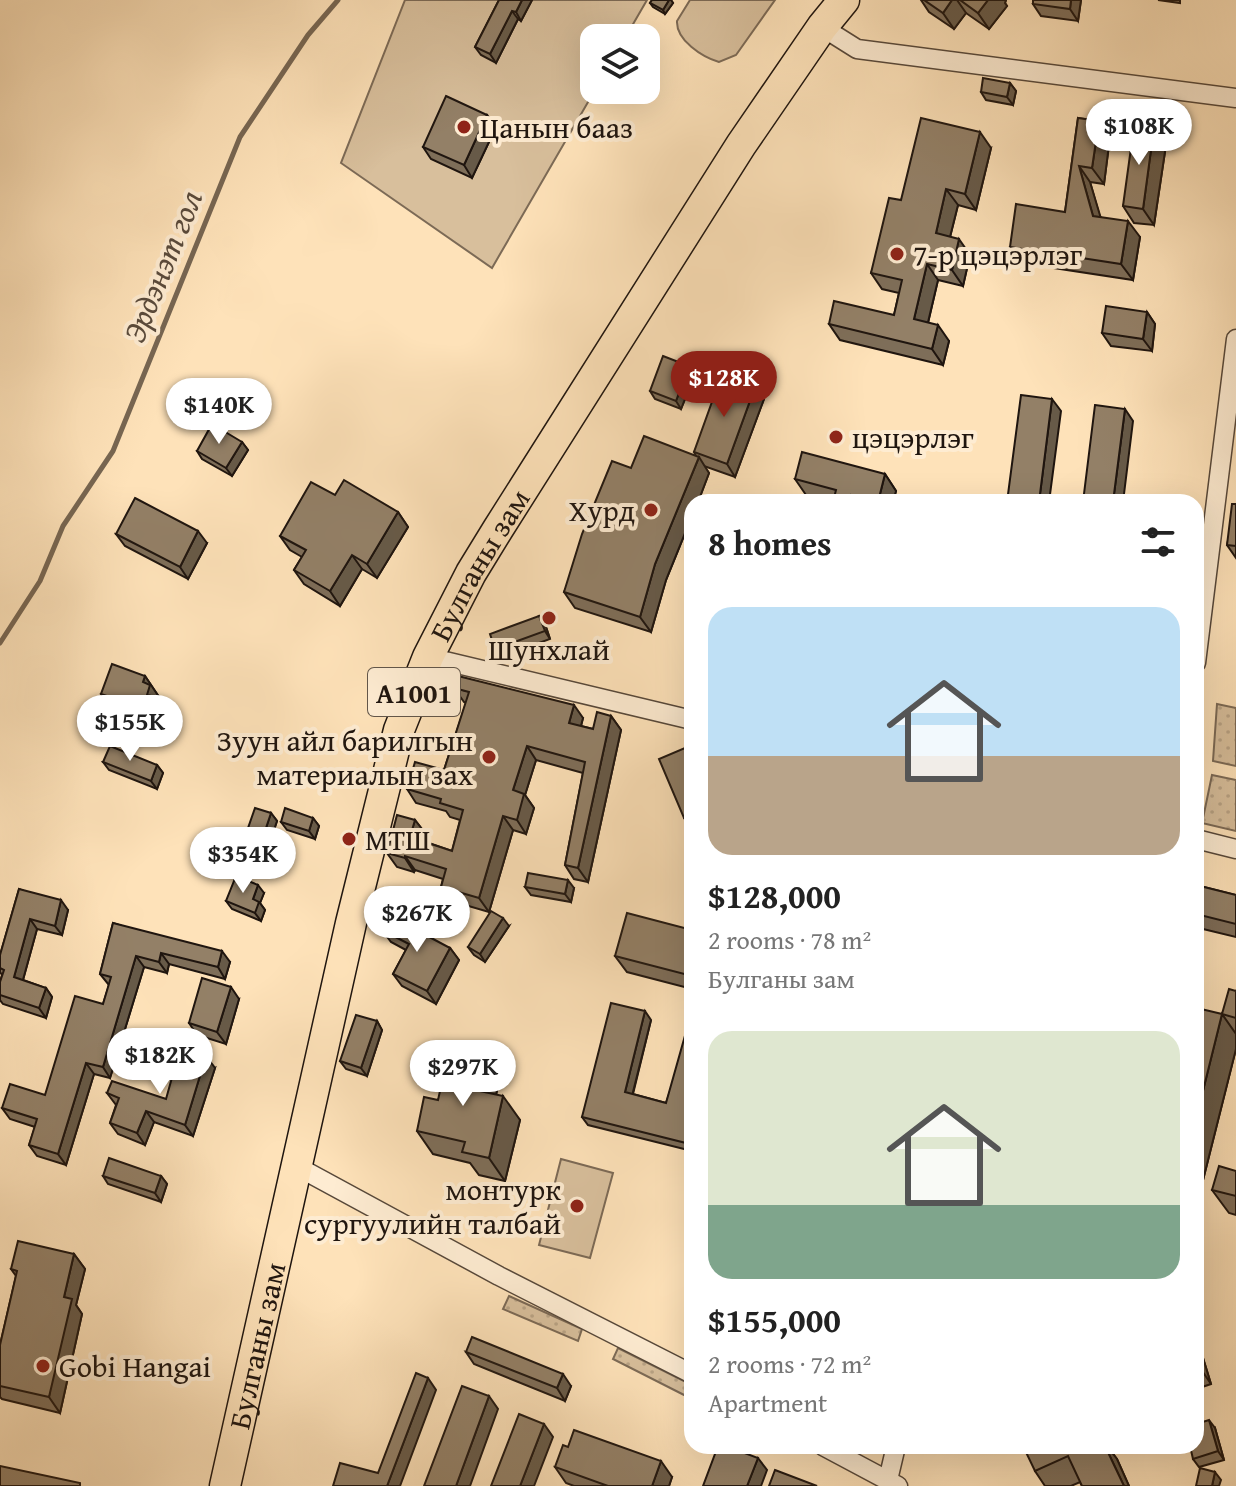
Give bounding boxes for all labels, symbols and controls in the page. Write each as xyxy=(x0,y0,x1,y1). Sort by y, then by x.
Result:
map controls xyxy=(580,24,660,104)
button: layers xyxy=(580,24,660,104)
pin: $108K xyxy=(1083,99,1195,167)
place label: Цанын бааз xyxy=(480,105,633,149)
text: $108K xyxy=(1104,105,1174,144)
marker: Цанын бааз xyxy=(455,118,473,136)
water label: Эрдэнэт гол xyxy=(110,182,214,349)
place label: 7-р цэцэрлэг xyxy=(913,232,1083,276)
marker: 7-р цэцэрлэг xyxy=(888,245,906,263)
pin: $128K xyxy=(668,351,780,419)
text: $128K xyxy=(689,357,759,396)
pin: $140K xyxy=(163,378,275,446)
text: $140K xyxy=(184,384,254,423)
place label: цэцэрлэг xyxy=(852,415,974,459)
marker: цэцэрлэг xyxy=(827,428,845,446)
street label: Булганы зам xyxy=(418,480,540,648)
place label: Хурд xyxy=(569,488,635,532)
marker: Хурд xyxy=(642,501,660,519)
text: 8 homes xyxy=(708,518,832,567)
icon: filters xyxy=(1136,520,1180,564)
marker: Шунхлай xyxy=(540,609,558,627)
place label: Шунхлай xyxy=(488,627,610,671)
icon: home xyxy=(872,659,1016,803)
road number: A1001 xyxy=(368,668,460,716)
pin: $155K xyxy=(74,695,186,763)
text: $155K xyxy=(95,701,165,740)
place label: Зуун айл барилгын материалын зах xyxy=(216,718,474,796)
marker: Зуун айл барилгын материалын зах xyxy=(480,748,498,766)
place label: МТШ xyxy=(365,817,430,861)
pin: $354K xyxy=(187,827,299,895)
marker: МТШ xyxy=(340,830,358,848)
text: $354K xyxy=(208,833,278,872)
text: $128,000 xyxy=(708,871,841,920)
pin: $267K xyxy=(361,886,473,954)
text: $267K xyxy=(382,892,452,931)
text: 2 rooms · 78 m² xyxy=(708,920,871,959)
text: Булганы зам xyxy=(708,959,855,998)
pin: $182K xyxy=(104,1028,216,1096)
text: $182K xyxy=(125,1034,195,1073)
pin: $297K xyxy=(407,1040,519,1108)
text: $297K xyxy=(428,1046,498,1085)
icon: home xyxy=(872,1083,1016,1227)
place label: монтурк сургуулийн талбай xyxy=(304,1167,561,1245)
marker: монтурк сургуулийн талбай xyxy=(568,1197,586,1215)
street label: Булганы зам xyxy=(216,1258,296,1433)
text: $155,000 xyxy=(708,1295,841,1344)
place label: Gobi Hangai xyxy=(59,1344,211,1388)
text: 2 rooms · 72 m² xyxy=(708,1344,871,1383)
marker: Gobi Hangai xyxy=(34,1357,52,1375)
text: Apartment xyxy=(708,1383,827,1422)

